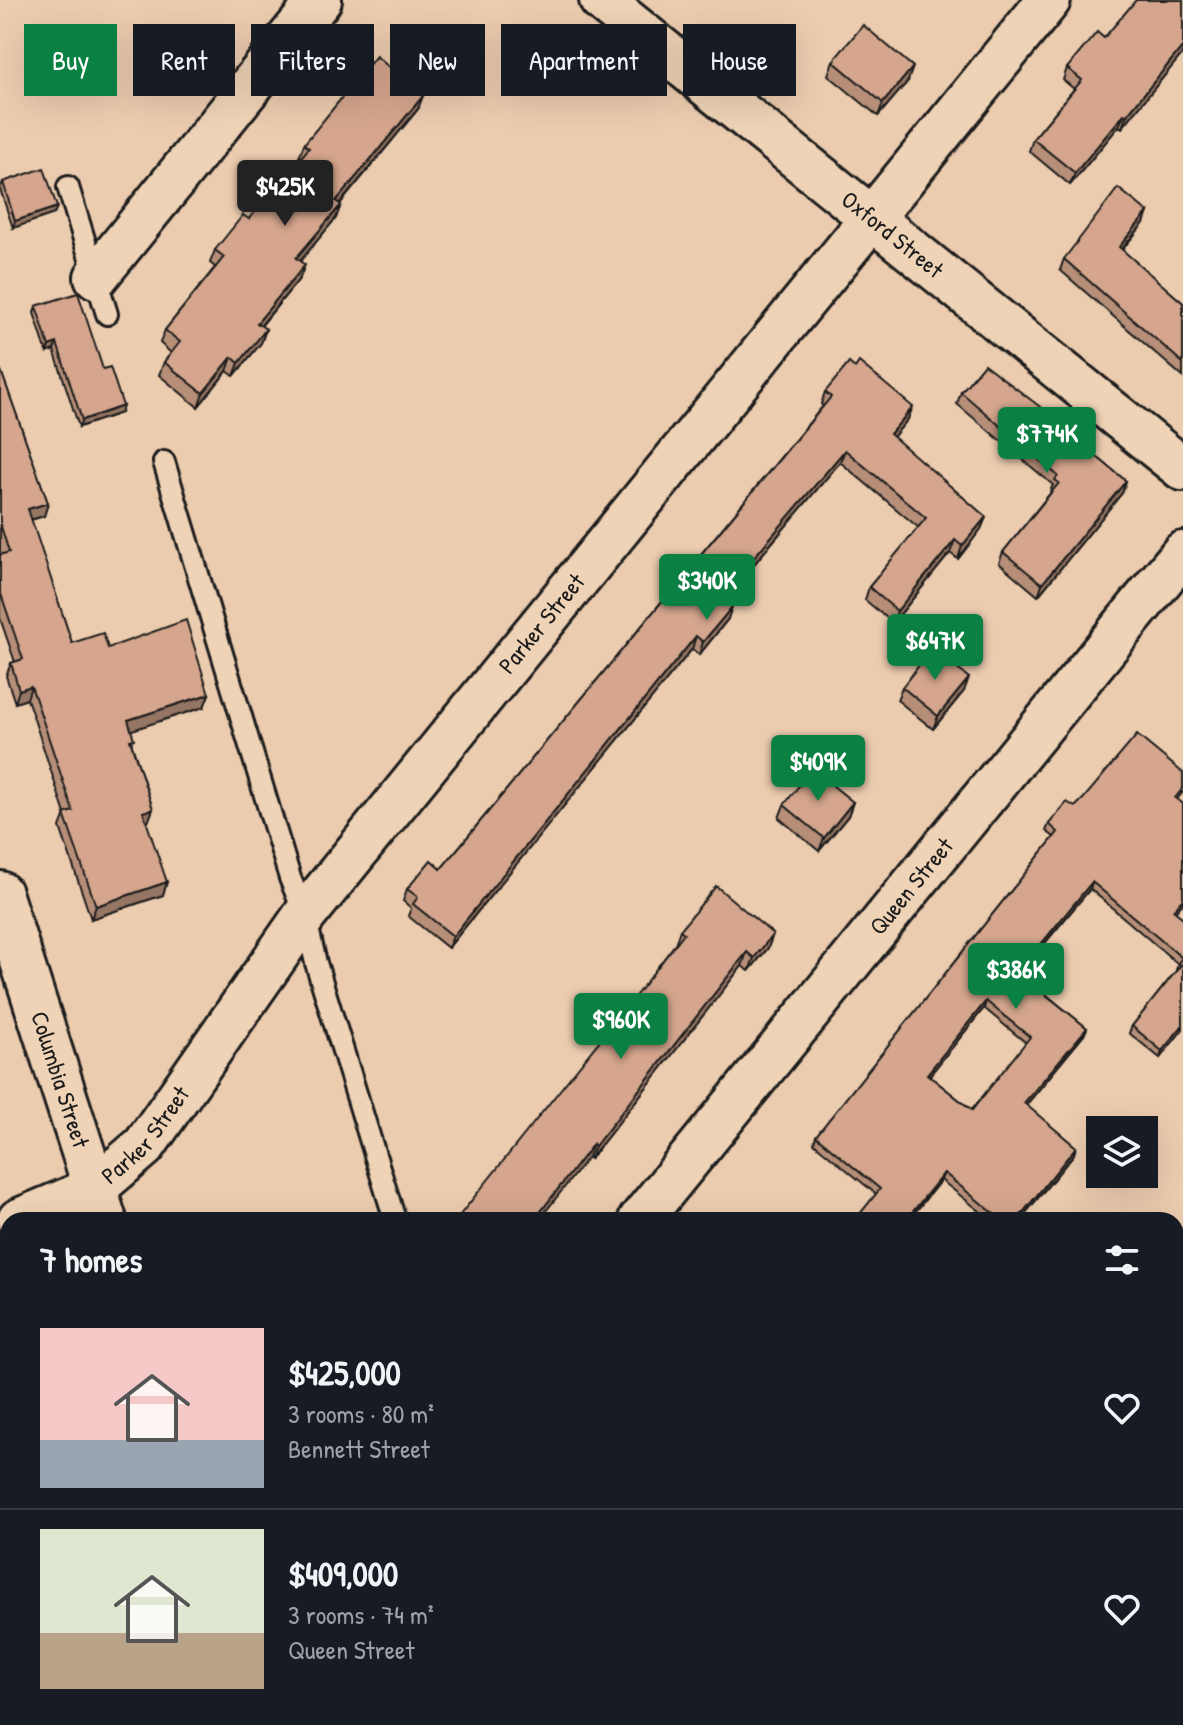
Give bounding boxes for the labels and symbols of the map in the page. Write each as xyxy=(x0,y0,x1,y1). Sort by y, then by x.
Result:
pin: $425K xyxy=(229,160,341,228)
street label: Oxford Street xyxy=(835,183,951,285)
pin: $774K xyxy=(991,407,1103,475)
pin: $340K xyxy=(651,554,763,622)
street label: Parker Street xyxy=(491,566,592,680)
pin: $647K xyxy=(879,614,991,682)
pin: $409K xyxy=(762,735,874,803)
street label: Queen Street xyxy=(861,830,960,941)
pin: $386K xyxy=(960,943,1072,1011)
pin: $960K xyxy=(565,993,677,1061)
street label: Columbia Street xyxy=(24,1007,98,1152)
street label: Parker Street xyxy=(94,1079,196,1191)

